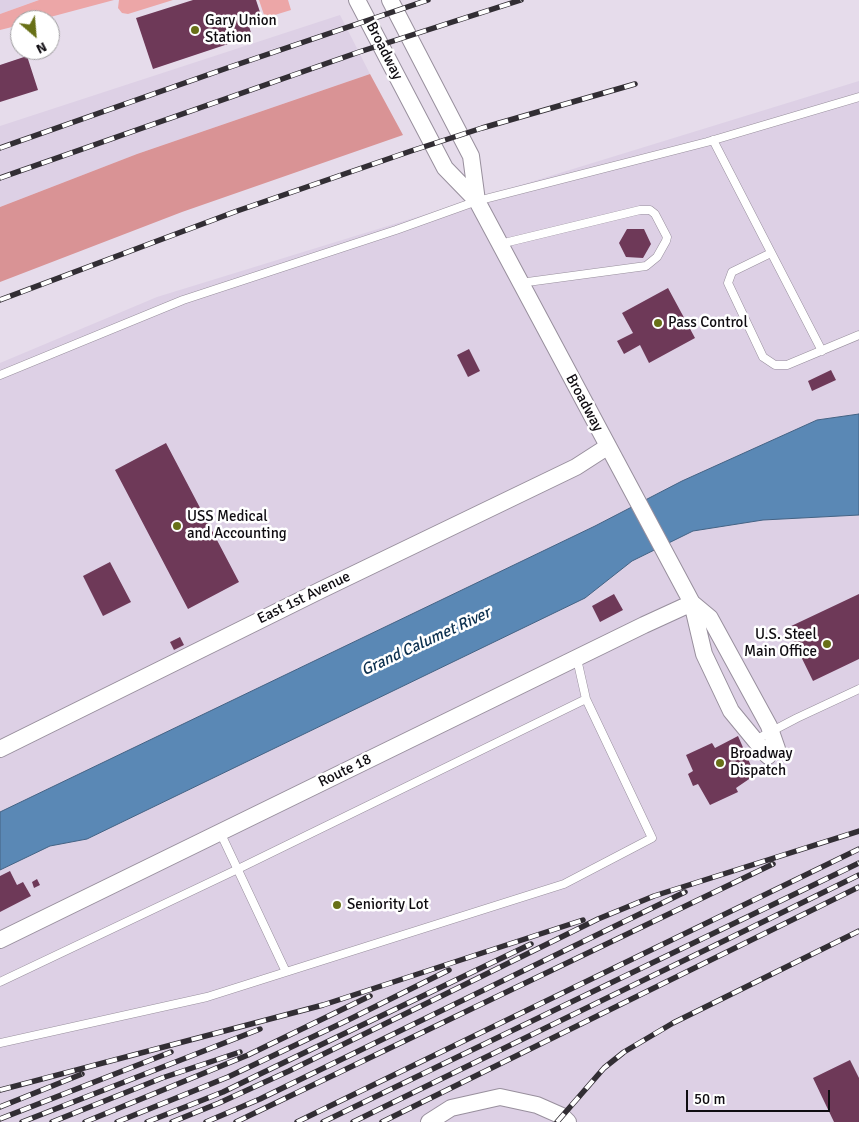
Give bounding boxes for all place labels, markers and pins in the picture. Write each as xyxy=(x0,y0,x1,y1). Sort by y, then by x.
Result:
place label: Gary Union Station xyxy=(205,12,277,47)
marker: Gary Union Station xyxy=(189,24,201,36)
place label: Pass Control xyxy=(668,314,748,332)
marker: Pass Control xyxy=(652,317,664,329)
place label: USS Medical and Accounting xyxy=(187,508,287,543)
marker: USS Medical and Accounting xyxy=(171,520,183,532)
place label: U.S. Steel Main Office xyxy=(744,626,817,661)
marker: U.S. Steel Main Office xyxy=(821,638,833,650)
place label: Broadway Dispatch xyxy=(730,745,792,780)
marker: Broadway Dispatch xyxy=(714,757,726,769)
place label: Seniority Lot xyxy=(347,896,429,914)
marker: Seniority Lot xyxy=(331,899,343,911)

